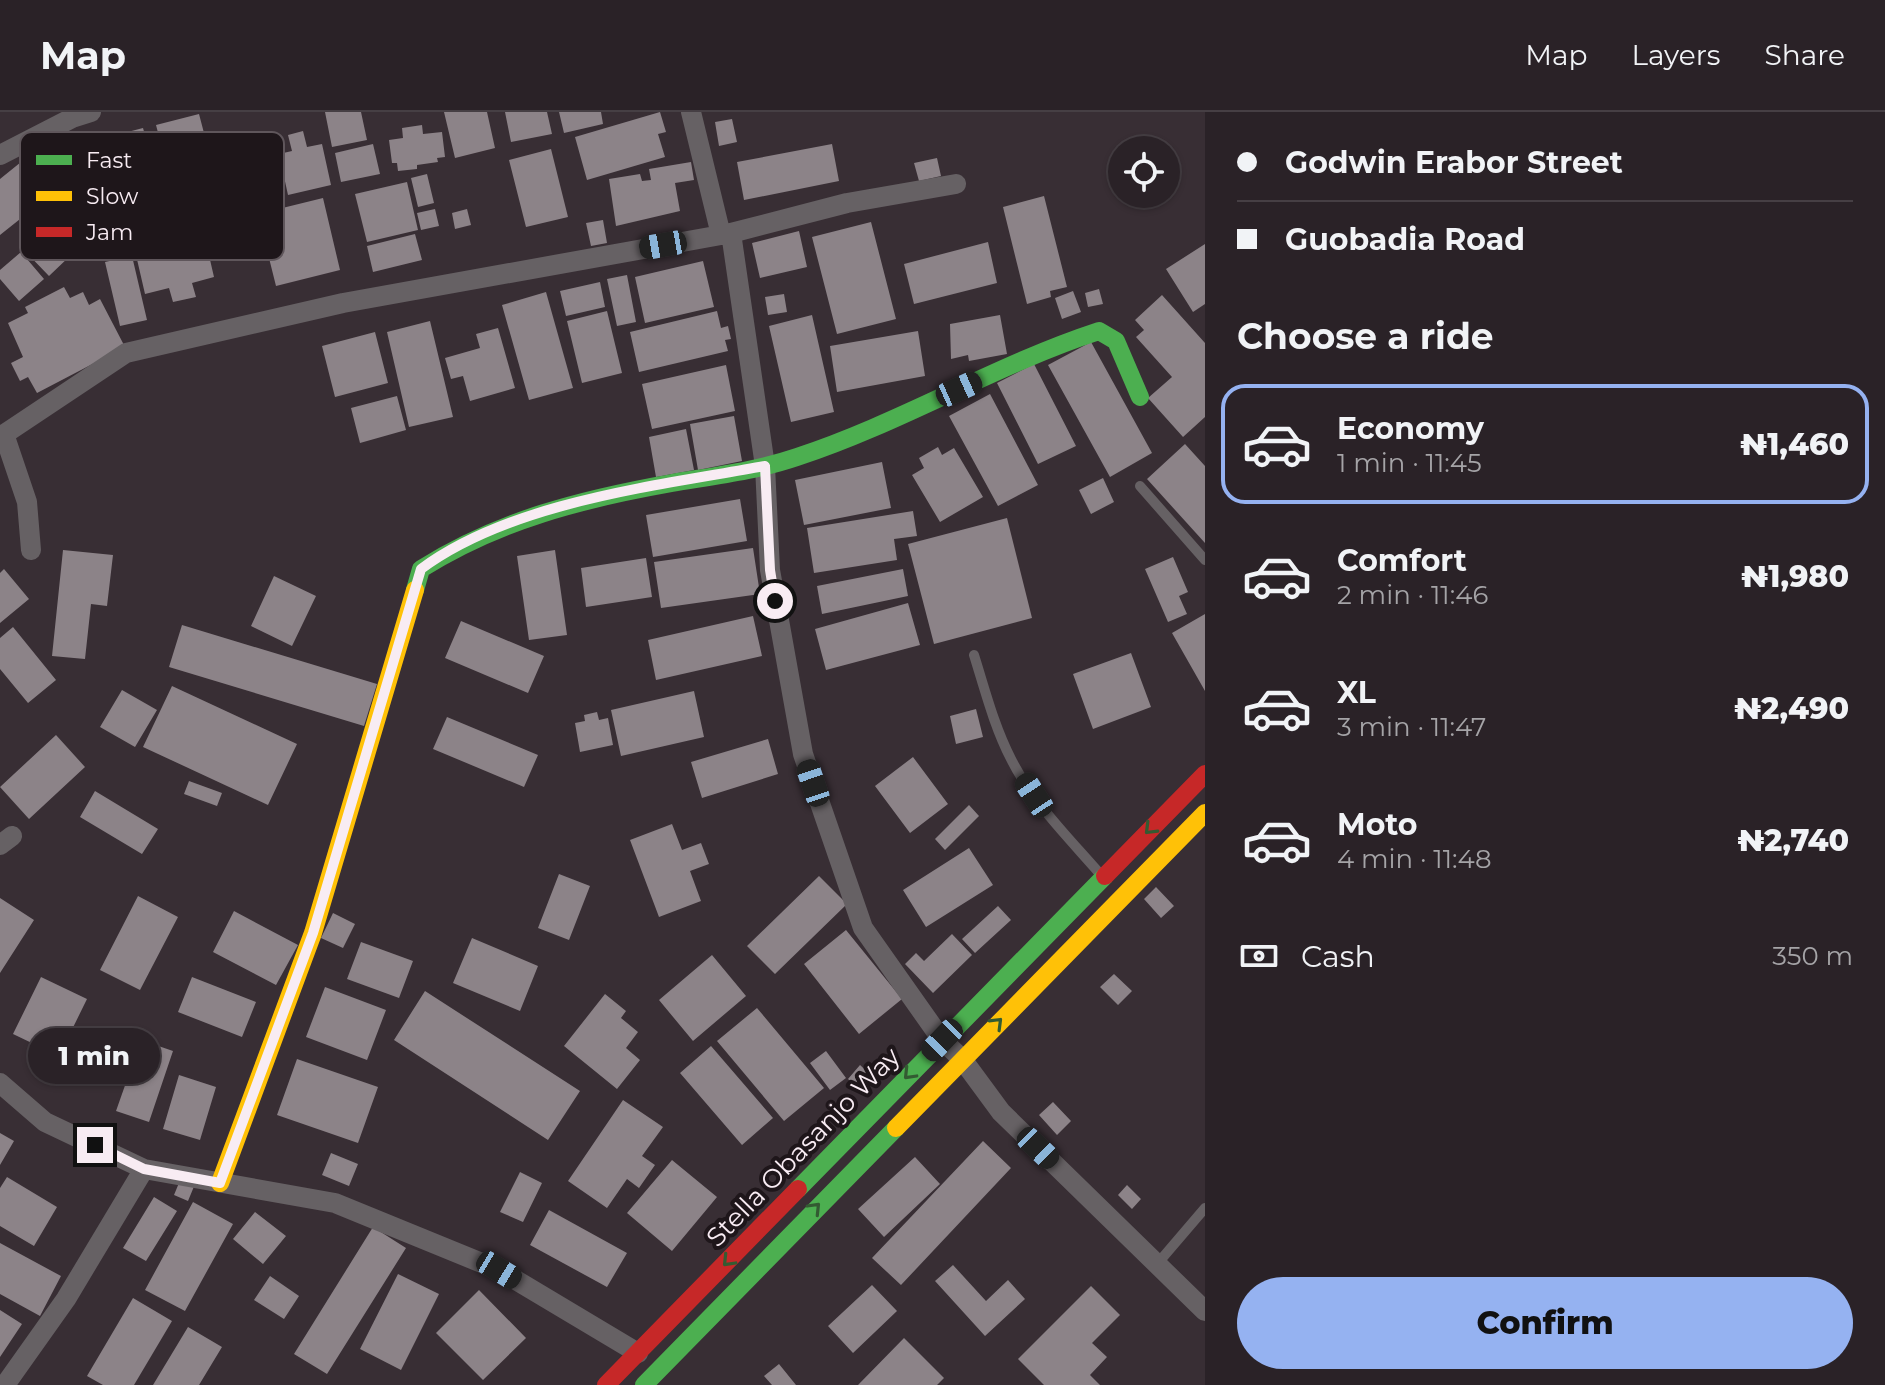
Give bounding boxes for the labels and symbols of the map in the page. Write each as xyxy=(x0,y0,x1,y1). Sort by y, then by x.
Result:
legend xyxy=(20,132,284,260)
text: Fast xyxy=(86,147,132,174)
text: Slow xyxy=(86,183,139,210)
text: Jam xyxy=(85,219,133,246)
car xyxy=(637,229,689,261)
car xyxy=(932,368,986,410)
route start xyxy=(757,583,793,619)
car xyxy=(794,756,832,810)
car xyxy=(1011,768,1057,822)
one-way arrow xyxy=(1145,820,1159,834)
car xyxy=(917,1014,967,1066)
one-way arrow xyxy=(988,1018,1003,1032)
callout: 1 min xyxy=(29,1029,161,1085)
street label: Stella Obasanjo Way xyxy=(700,1040,907,1253)
one-way arrow xyxy=(904,1065,918,1079)
car xyxy=(1012,1123,1064,1173)
route end xyxy=(77,1127,113,1163)
one-way arrow xyxy=(806,1203,821,1217)
car xyxy=(472,1247,526,1293)
one-way arrow xyxy=(723,1252,737,1266)

